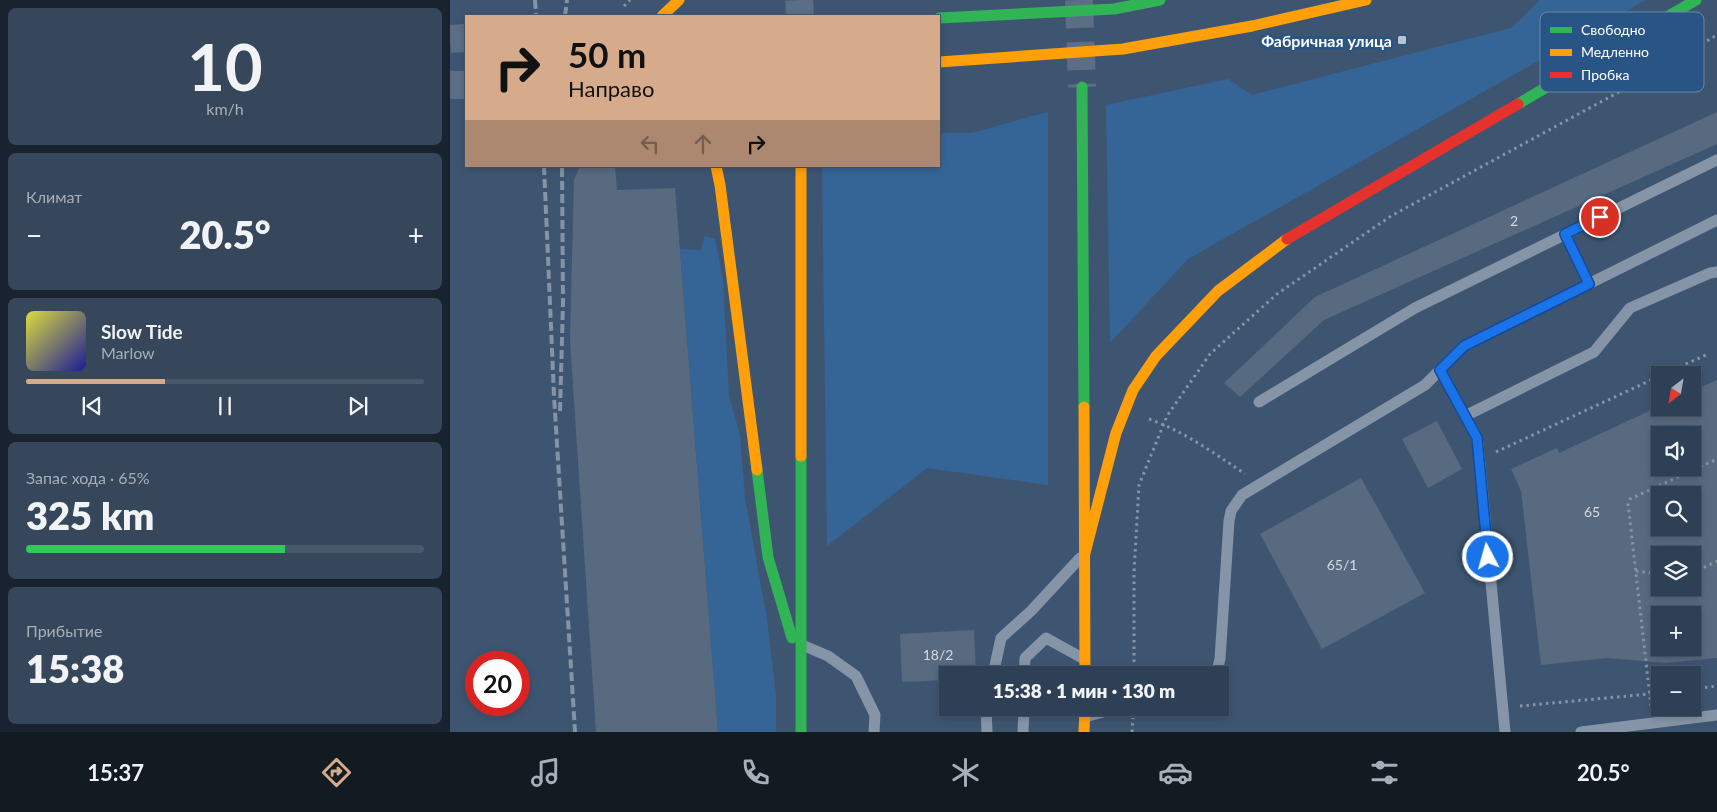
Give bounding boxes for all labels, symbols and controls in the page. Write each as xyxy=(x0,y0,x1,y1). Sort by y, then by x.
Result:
legend xyxy=(1540,12,1704,92)
text: Свободно xyxy=(1581,21,1646,38)
text: 10 xyxy=(187,27,263,105)
place label: Фабричная улица xyxy=(1261,31,1392,50)
text: 50 m xyxy=(568,33,646,75)
marker: Фабричная улица xyxy=(1396,34,1408,46)
icon: right xyxy=(485,35,550,100)
text: Медленно xyxy=(1581,43,1649,60)
text: Пробка xyxy=(1581,66,1629,83)
text: Направо xyxy=(568,75,654,102)
text: km/h xyxy=(206,99,244,118)
icon: left xyxy=(636,130,664,158)
icon: ahead xyxy=(689,130,717,158)
icon: right xyxy=(742,130,770,158)
text: Климат xyxy=(26,187,82,206)
pin xyxy=(1579,196,1621,238)
icon: arrive xyxy=(1586,203,1614,231)
text: 20.5° xyxy=(179,211,271,257)
house number: 2 xyxy=(1510,212,1518,229)
text: − xyxy=(26,218,42,252)
text: + xyxy=(408,218,424,252)
text: Slow Tide xyxy=(101,320,183,343)
text: Marlow xyxy=(101,343,155,362)
north arrow xyxy=(1651,366,1701,416)
map controls xyxy=(1651,366,1701,716)
icon: previous xyxy=(78,392,106,420)
icon: pause xyxy=(211,392,239,420)
icon: next xyxy=(344,392,372,420)
button: sound xyxy=(1651,426,1701,476)
text: Запас хода · 65% xyxy=(26,468,150,487)
button: search xyxy=(1651,486,1701,536)
text: 325 km xyxy=(26,492,154,538)
house number: 65 xyxy=(1584,503,1600,520)
position arrow xyxy=(1461,530,1513,582)
button: layers xyxy=(1651,546,1701,596)
house number: 65/1 xyxy=(1327,556,1357,573)
button: + xyxy=(1651,606,1701,656)
text: Прибытие xyxy=(26,621,102,640)
text: 15:38 xyxy=(26,645,124,691)
house number: 18/2 xyxy=(923,646,953,663)
speed limit sign: 20 xyxy=(465,651,530,716)
button: − xyxy=(1651,666,1701,716)
text: 15:38 · 1 мин · 130 m xyxy=(993,679,1175,702)
icon: directions xyxy=(319,755,354,790)
icon: music xyxy=(528,755,563,790)
icon: phone xyxy=(738,755,773,790)
icon: climate xyxy=(948,755,983,790)
icon: car xyxy=(1158,755,1193,790)
icon: filters xyxy=(1367,755,1402,790)
text: 15:37 xyxy=(87,759,144,786)
text: 20.5° xyxy=(1577,759,1630,786)

